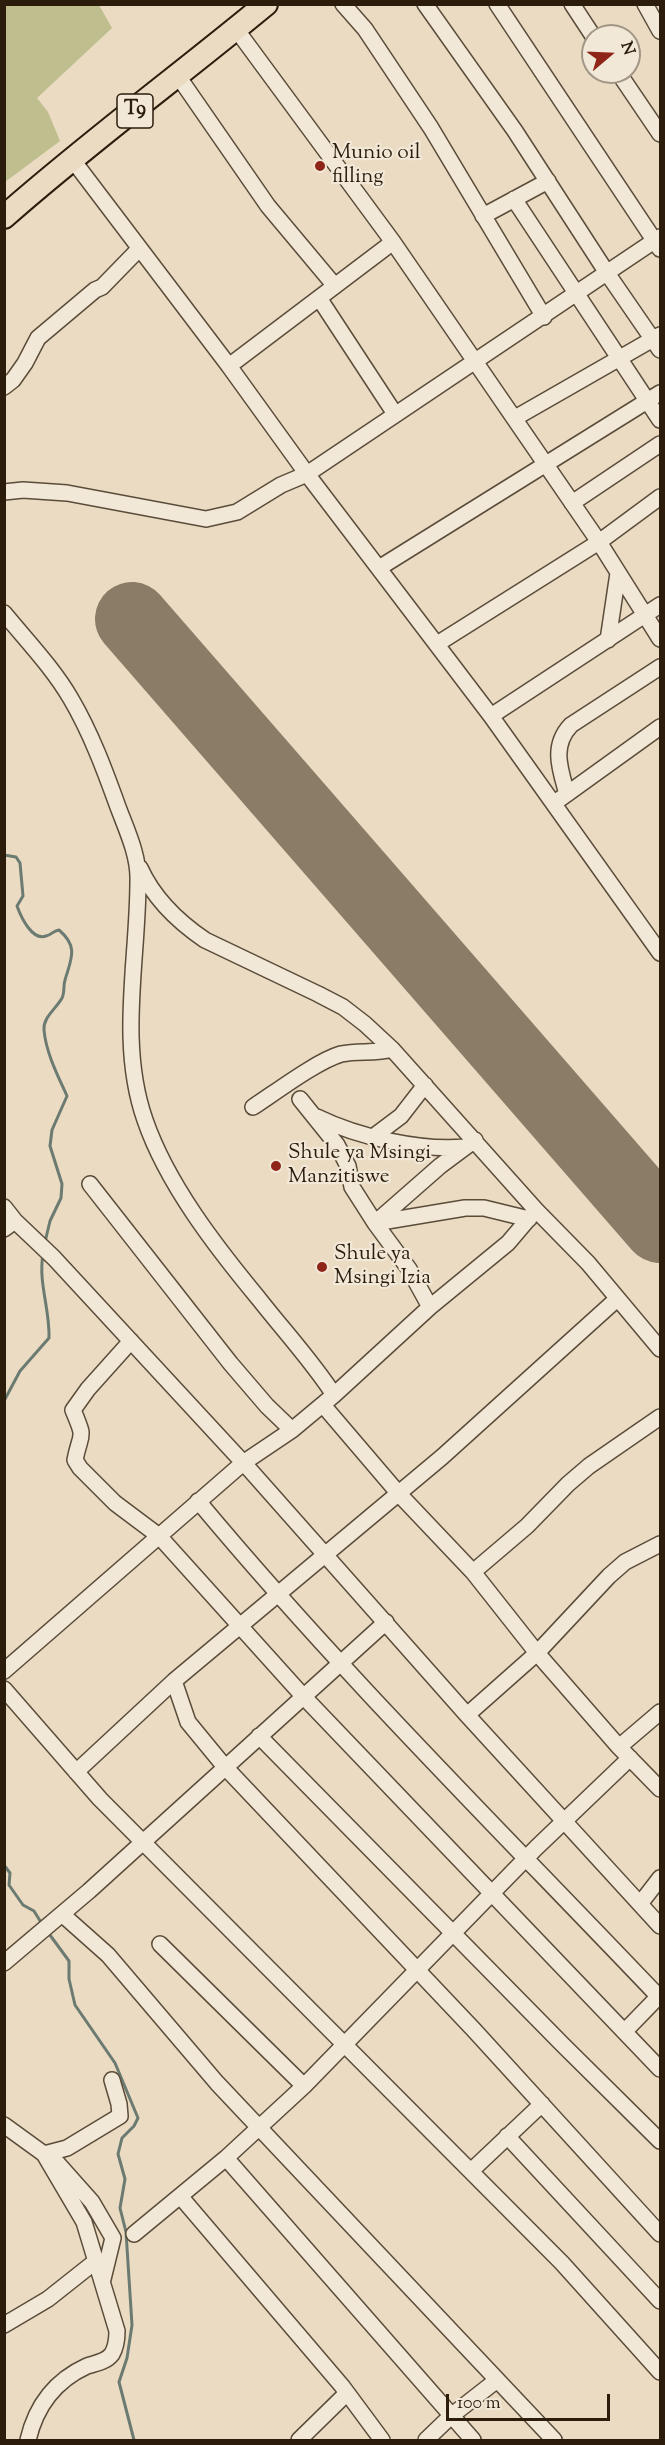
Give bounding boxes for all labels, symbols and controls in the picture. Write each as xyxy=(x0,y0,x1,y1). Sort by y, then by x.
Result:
north arrow xyxy=(581,24,641,84)
text: N xyxy=(614,39,640,58)
road number: T9 xyxy=(117,94,153,128)
place label: Munio oil filling xyxy=(332,141,421,191)
marker: Munio oil filling xyxy=(313,159,327,173)
place label: Shule ya Msingi Manzitiswe xyxy=(288,1141,431,1191)
marker: Shule ya Msingi Manzitiswe xyxy=(269,1159,283,1173)
place label: Shule ya Msingi Izia xyxy=(334,1242,431,1292)
marker: Shule ya Msingi Izia xyxy=(315,1260,329,1274)
scale bar xyxy=(449,2382,612,2420)
text: 100 m xyxy=(457,2391,501,2417)

